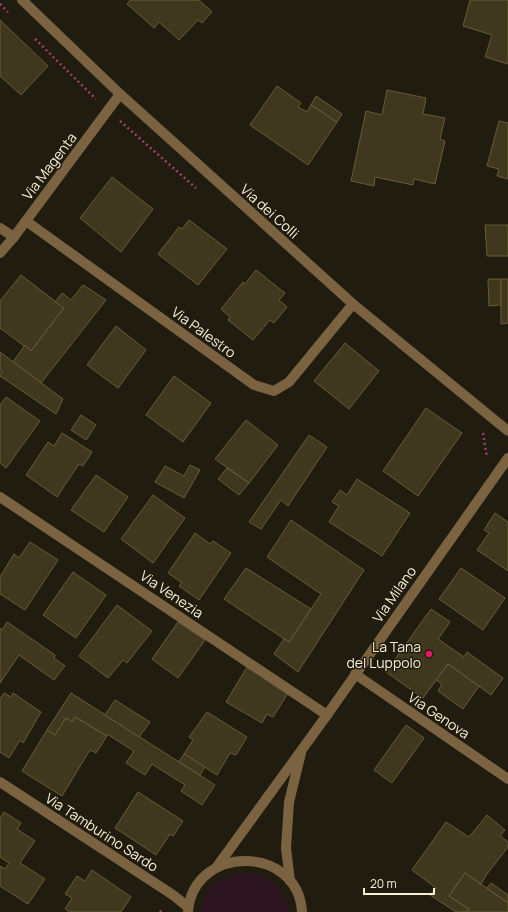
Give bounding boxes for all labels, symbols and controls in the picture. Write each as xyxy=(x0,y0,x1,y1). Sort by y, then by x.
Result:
street label: Via Magenta xyxy=(17,129,81,203)
street label: Via dei Colli xyxy=(237,180,303,242)
street label: Via Palestro xyxy=(168,302,240,362)
street label: Via Milano xyxy=(368,562,420,626)
street label: Via Venezia xyxy=(137,566,207,622)
place label: La Tana del Luppolo xyxy=(347,637,421,672)
marker: La Tana del Luppolo xyxy=(424,649,434,659)
street label: Via Genova xyxy=(404,687,474,743)
street label: Via Tamburino Sardo xyxy=(42,788,162,876)
scale bar xyxy=(364,870,434,896)
text: 20 m xyxy=(370,875,397,892)

